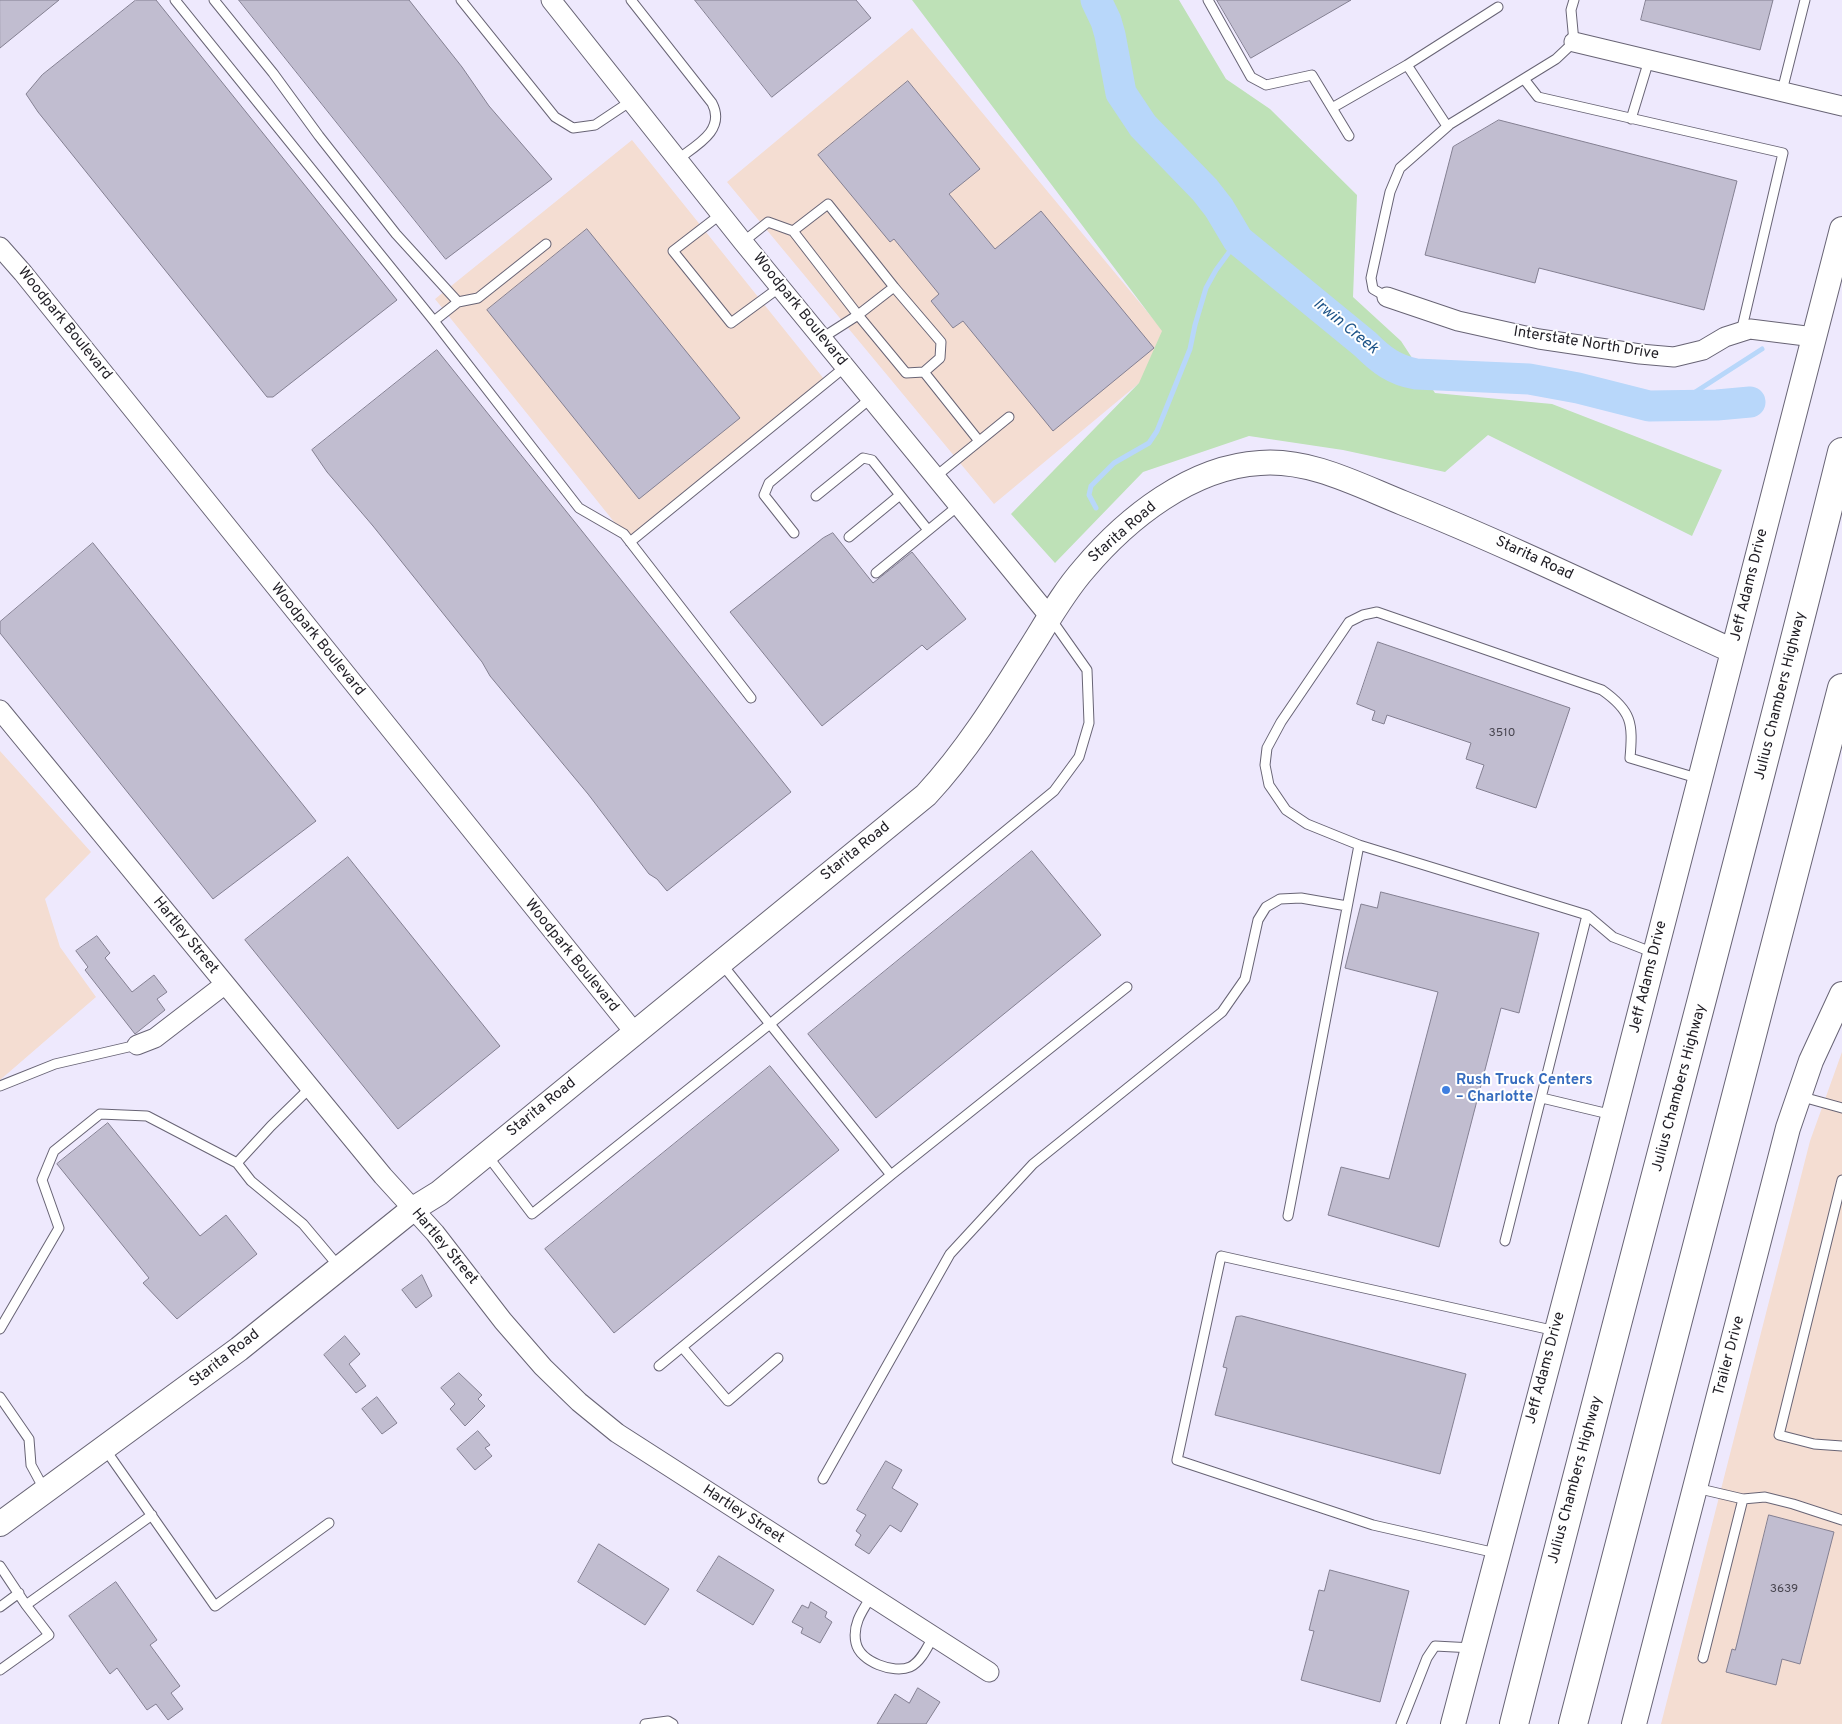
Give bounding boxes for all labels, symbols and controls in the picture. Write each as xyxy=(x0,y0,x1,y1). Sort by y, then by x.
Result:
street label: Woodpark Boulevard xyxy=(748,250,850,370)
street label: Woodpark Boulevard xyxy=(13,264,115,384)
water label: Irwin Creek xyxy=(1309,295,1381,359)
street label: Interstate North Drive xyxy=(1512,324,1660,364)
street label: Starita Road xyxy=(1086,499,1160,567)
street label: Jeff Adams Drive xyxy=(1727,527,1773,643)
street label: Starita Road xyxy=(1492,533,1576,585)
street label: Woodpark Boulevard xyxy=(266,580,368,700)
street label: Julius Chambers Highway xyxy=(1751,610,1811,782)
house number: 3510 xyxy=(1489,727,1515,741)
street label: Starita Road xyxy=(818,819,894,885)
street label: Hartley Street xyxy=(148,894,222,978)
street label: Woodpark Boulevard xyxy=(520,896,622,1016)
street label: Jeff Adams Drive xyxy=(1626,919,1672,1035)
street label: Julius Chambers Highway xyxy=(1649,1002,1711,1174)
place label: Rush Truck Centers – Charlotte xyxy=(1456,1072,1593,1107)
street label: Starita Road xyxy=(504,1075,580,1141)
marker: Rush Truck Centers – Charlotte xyxy=(1440,1084,1452,1096)
street label: Hartley Street xyxy=(407,1205,481,1289)
street label: Jeff Adams Drive xyxy=(1522,1310,1570,1426)
street label: Trailer Drive xyxy=(1711,1314,1749,1398)
street label: Starita Road xyxy=(186,1326,264,1392)
street label: Julius Chambers Highway xyxy=(1545,1394,1607,1566)
street label: Hartley Street xyxy=(699,1482,787,1548)
house number: 3639 xyxy=(1770,1583,1798,1597)

